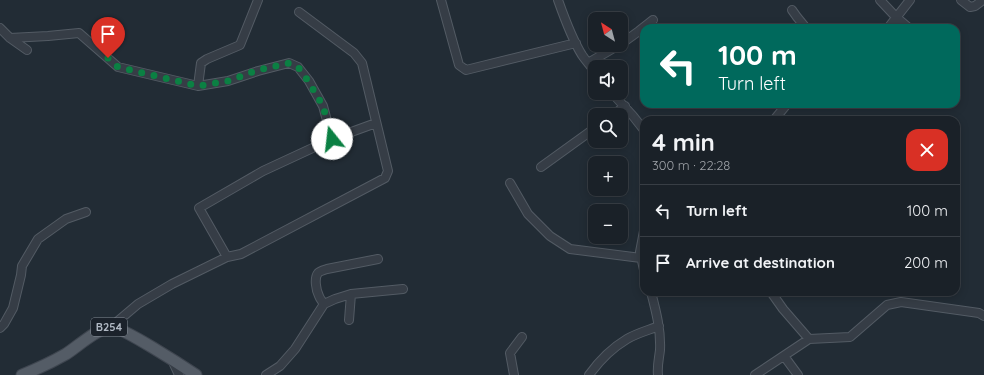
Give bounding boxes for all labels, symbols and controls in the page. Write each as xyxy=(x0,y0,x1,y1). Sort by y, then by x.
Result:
north arrow xyxy=(588,12,628,52)
map controls xyxy=(588,12,628,244)
pin xyxy=(91,17,125,58)
icon: arrive xyxy=(97,23,119,45)
text: 100 m xyxy=(718,37,797,72)
icon: left xyxy=(652,40,704,92)
button: sound xyxy=(588,60,628,100)
text: Turn left xyxy=(718,72,786,95)
button: search xyxy=(588,108,628,148)
position arrow xyxy=(311,118,353,160)
text: 4 min xyxy=(652,127,715,157)
button: close xyxy=(906,129,948,171)
button: + xyxy=(588,156,628,196)
text: 300 m · 22:28 xyxy=(652,157,730,173)
icon: left xyxy=(652,200,674,222)
text: Turn left xyxy=(686,201,748,220)
text: 100 m xyxy=(907,201,948,220)
button: − xyxy=(588,204,628,244)
icon: arrive xyxy=(652,252,674,274)
text: Arrive at destination xyxy=(686,253,835,272)
text: 200 m xyxy=(904,253,948,272)
road number: B254 xyxy=(91,318,127,336)

